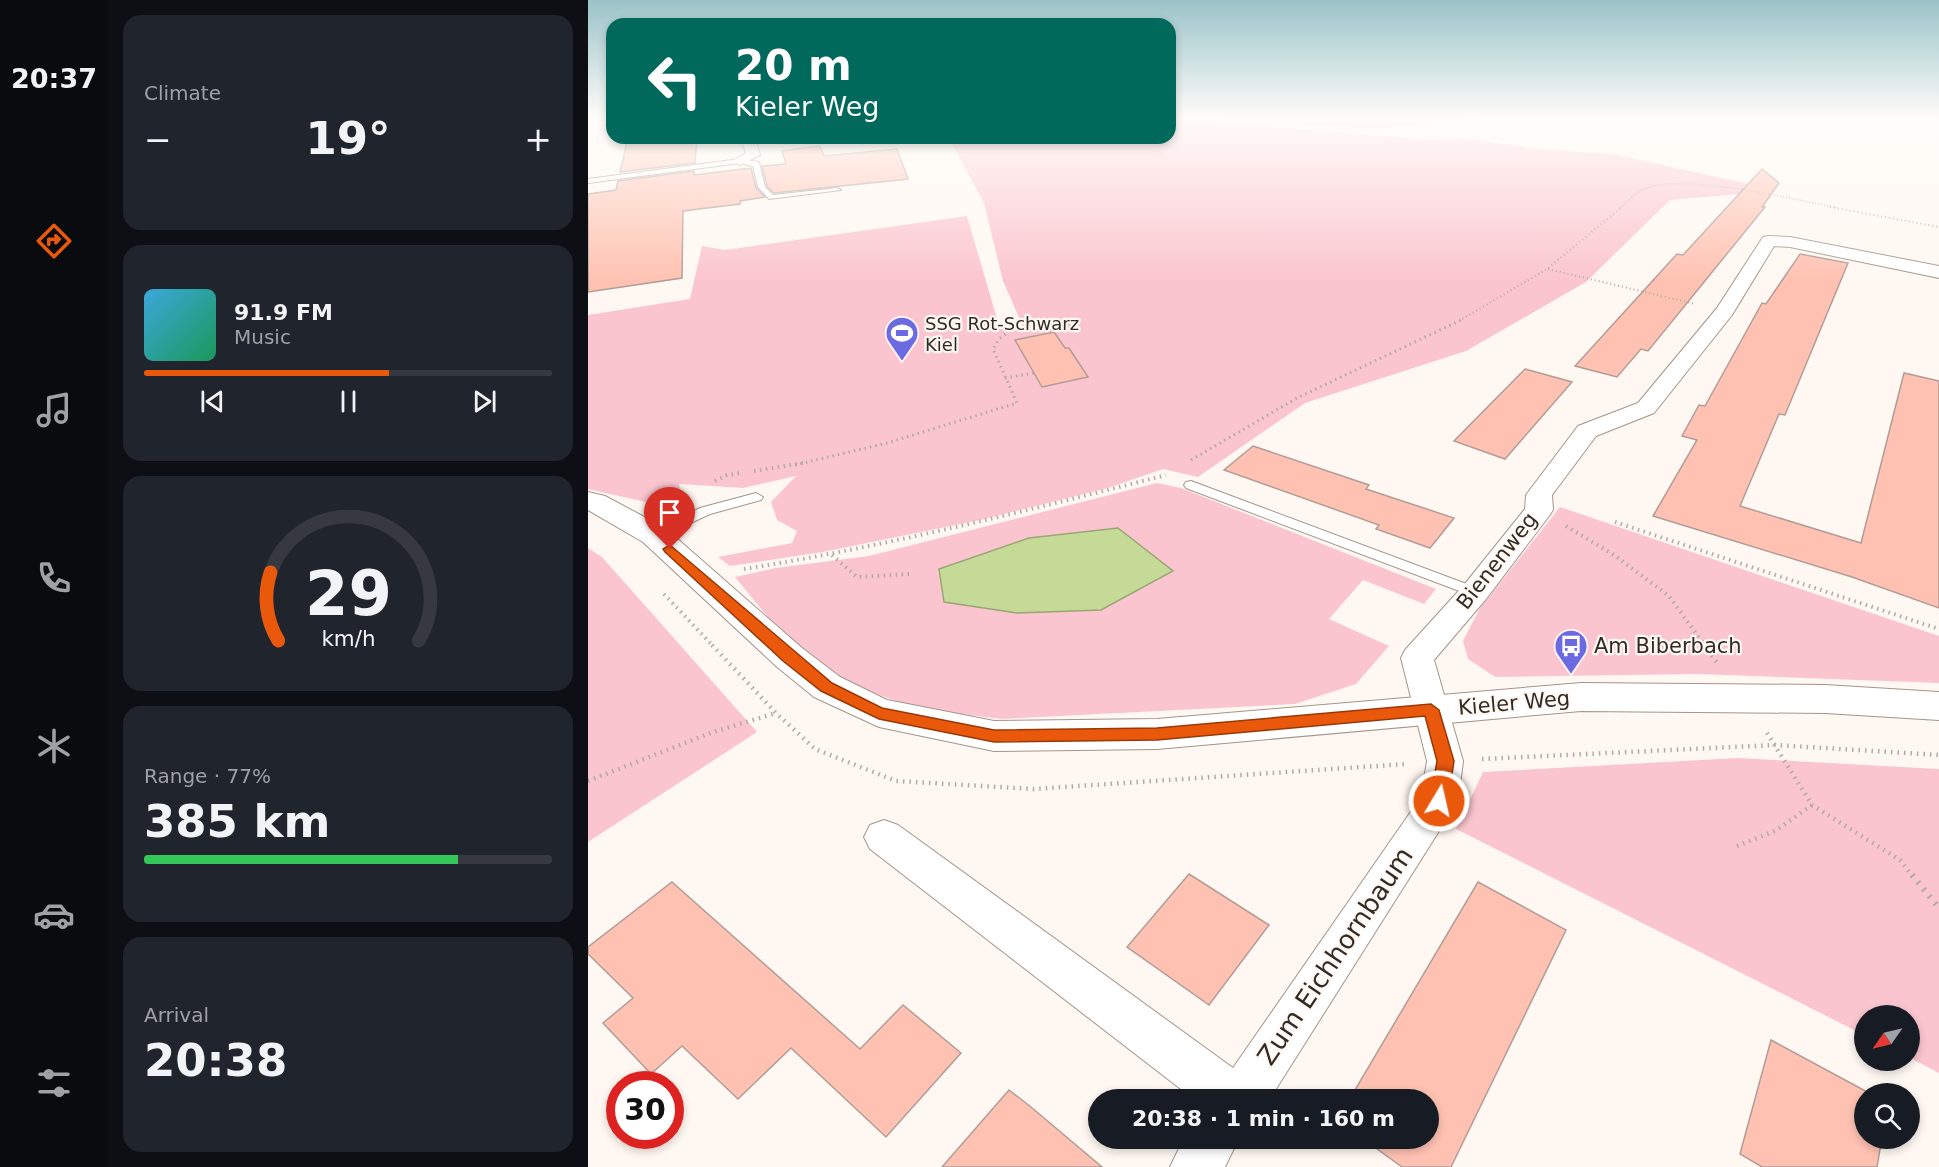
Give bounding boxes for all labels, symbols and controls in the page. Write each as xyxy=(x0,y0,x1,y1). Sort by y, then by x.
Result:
text: 20 m xyxy=(735,41,852,90)
icon: left xyxy=(636,42,714,120)
text: 20:37 xyxy=(11,63,97,94)
text: Climate xyxy=(144,81,221,105)
text: Kieler Weg xyxy=(735,91,879,122)
text: 19° xyxy=(305,112,391,165)
text: − xyxy=(144,120,172,159)
text: + xyxy=(524,120,552,159)
icon: directions xyxy=(33,220,75,262)
text: 91.9 FM xyxy=(234,300,333,325)
place label: SSG Rot-Schwarz Kiel xyxy=(925,313,1079,355)
sports icon: SSG Rot-Schwarz Kiel xyxy=(884,315,920,362)
text: Music xyxy=(234,325,291,349)
icon: previous xyxy=(196,385,229,418)
icon: pause xyxy=(332,385,365,418)
icon: next xyxy=(468,385,501,418)
icon: music xyxy=(33,389,75,431)
pin xyxy=(644,487,695,549)
icon: arrive xyxy=(653,496,686,529)
street label: Bienenweg xyxy=(1452,508,1542,614)
icon: phone xyxy=(33,557,75,599)
text: 29 xyxy=(305,557,391,630)
text: km/h xyxy=(321,626,375,651)
bus stop icon: Am Biberbach xyxy=(1553,628,1589,675)
place label: Am Biberbach xyxy=(1594,634,1742,658)
street label: Kieler Weg xyxy=(1457,686,1571,720)
icon: climate xyxy=(33,725,75,767)
text: Range · 77% xyxy=(144,764,271,788)
position arrow xyxy=(1407,769,1471,833)
text: 385 km xyxy=(144,795,330,848)
street label: Zum Eichhornbaum xyxy=(1251,842,1419,1070)
icon: car xyxy=(33,894,75,936)
text: Arrival xyxy=(144,1003,209,1027)
north arrow xyxy=(1854,1005,1920,1071)
map controls xyxy=(1854,1005,1920,1149)
text: 20:38 xyxy=(144,1034,287,1087)
icon: filters xyxy=(33,1062,75,1104)
speed limit sign: 30 xyxy=(606,1071,684,1149)
button: search xyxy=(1854,1083,1920,1149)
text: 20:38 · 1 min · 160 m xyxy=(1132,1106,1395,1131)

